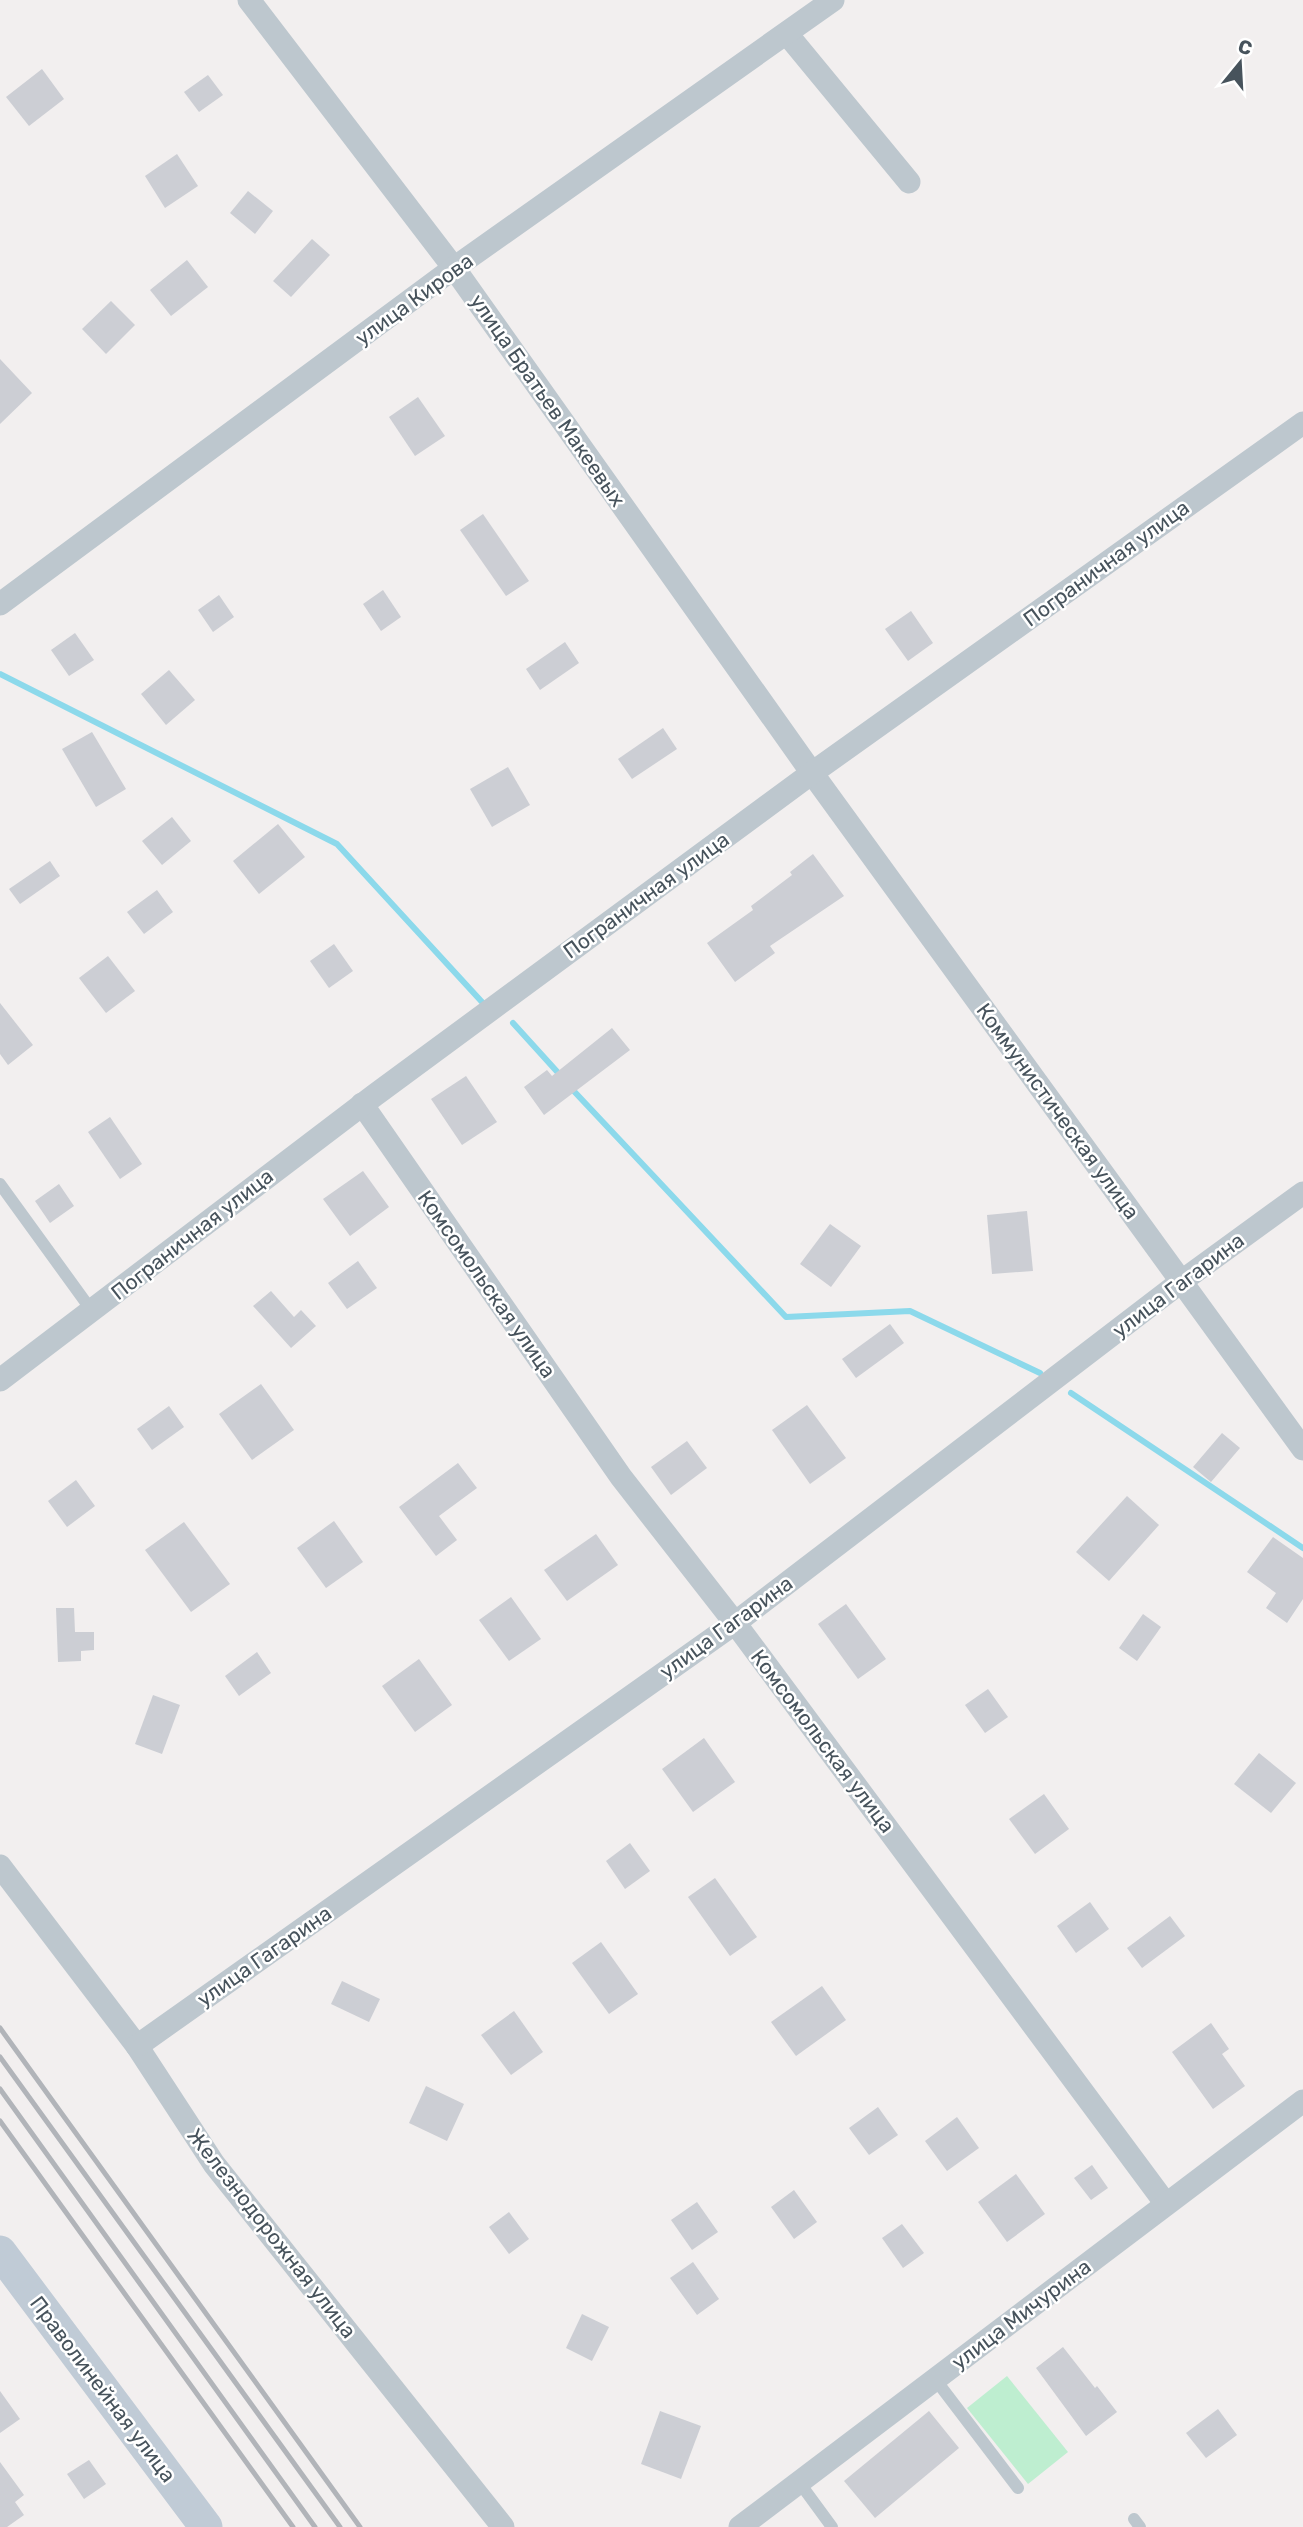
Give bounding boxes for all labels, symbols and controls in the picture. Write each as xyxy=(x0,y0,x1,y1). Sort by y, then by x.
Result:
north arrow xyxy=(1205,28,1275,98)
text: С xyxy=(1235,34,1255,60)
street label: улица Кирова xyxy=(350,248,478,350)
street label: улица Братьев Макеевых xyxy=(465,289,631,511)
street label: Пограничная улица xyxy=(1018,494,1194,632)
street label: Пограничная улица xyxy=(558,826,734,964)
street label: Коммунистическая улица xyxy=(971,998,1145,1224)
street label: Пограничная улица xyxy=(106,1163,278,1305)
street label: Комсомольская улица xyxy=(413,1185,561,1383)
street label: улица Гагарина xyxy=(1107,1227,1249,1343)
street label: улица Гагарина xyxy=(655,1570,797,1684)
street label: Комсомольская улица xyxy=(746,1644,900,1838)
street label: улица Гагарина xyxy=(192,1900,336,2012)
street label: Железнодорожная улица xyxy=(182,2123,362,2343)
street label: улица Мичурина xyxy=(946,2254,1096,2374)
street label: Праволинейная улица xyxy=(25,2291,181,2487)

